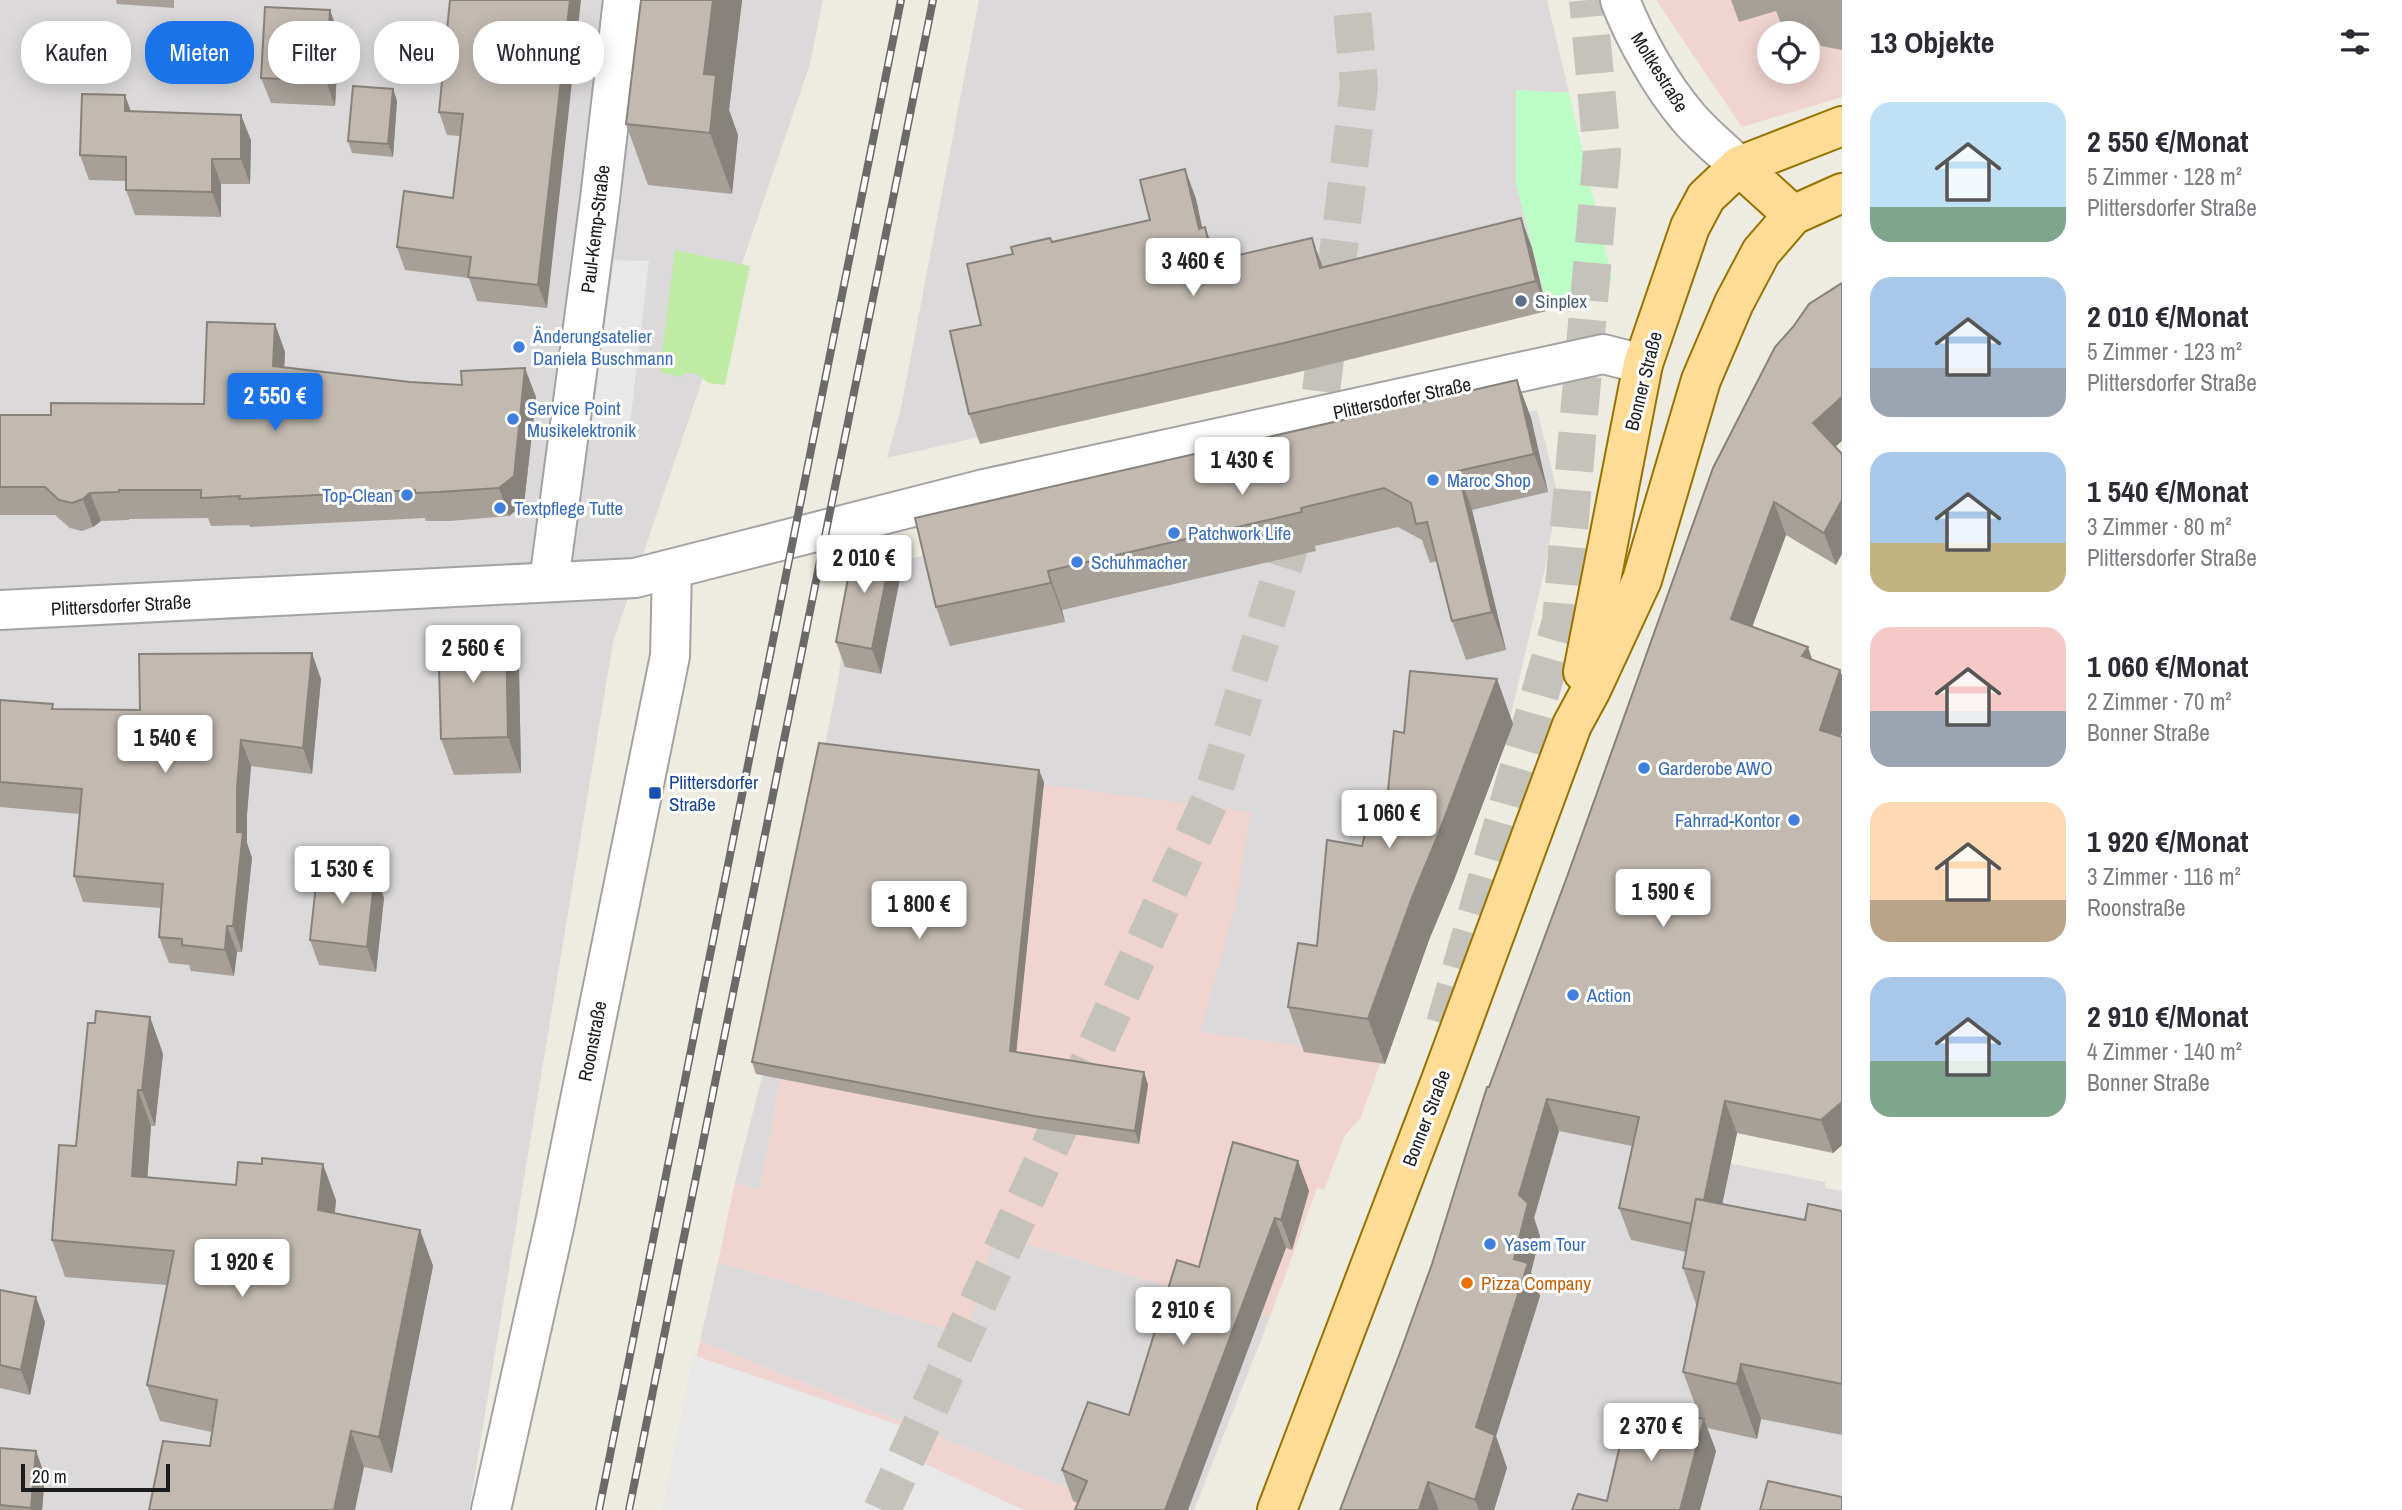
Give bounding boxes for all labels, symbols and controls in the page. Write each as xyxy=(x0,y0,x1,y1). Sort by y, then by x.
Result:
chip: Kaufen xyxy=(21,21,131,84)
chip: Mieten xyxy=(145,21,254,84)
chip: Filter xyxy=(268,21,360,84)
chip: Neu xyxy=(374,21,459,84)
chip: Wohnung xyxy=(473,21,604,84)
map controls xyxy=(1757,21,1820,84)
button: locate xyxy=(1757,21,1820,84)
text: 13 Objekte xyxy=(1870,22,1994,62)
icon: filters xyxy=(2336,23,2374,61)
street label: Moltkestraße xyxy=(1625,27,1695,117)
text: 2 550 €/Monat xyxy=(2087,121,2248,161)
icon: home xyxy=(1926,130,2010,214)
text: 5 Zimmer · 128 m² xyxy=(2087,161,2242,192)
street label: Paul-Kemp-Straße xyxy=(574,163,616,295)
text: Plittersdorfer Straße xyxy=(2087,192,2257,223)
pin: 3 460 € xyxy=(1128,238,1258,298)
text: 3 460 € xyxy=(1162,245,1224,276)
place label: Sinplex xyxy=(1535,288,1587,314)
marker: Sinplex xyxy=(1513,293,1529,309)
text: 2 010 €/Monat xyxy=(2087,296,2248,336)
icon: home xyxy=(1926,305,2010,389)
place label: Änderungsatelier Daniela Buschmann xyxy=(532,323,673,371)
street label: Bonner Straße xyxy=(1618,329,1668,433)
text: 5 Zimmer · 123 m² xyxy=(2087,336,2242,367)
marker: Änderungsatelier Daniela Buschmann xyxy=(511,339,527,355)
text: Plittersdorfer Straße xyxy=(2087,367,2257,398)
street label: Plittersdorfer Straße xyxy=(1331,371,1473,425)
pin: 2 550 € xyxy=(210,374,340,433)
text: 2 550 € xyxy=(244,380,306,411)
place label: Service Point Musikelektronik xyxy=(527,395,636,443)
marker: Service Point Musikelektronik xyxy=(505,411,521,427)
pin: 1 430 € xyxy=(1177,438,1307,497)
text: 1 430 € xyxy=(1211,444,1273,475)
place label: Maroc Shop xyxy=(1447,467,1531,493)
text: 1 540 €/Monat xyxy=(2087,471,2248,511)
marker: Maroc Shop xyxy=(1425,472,1441,488)
icon: home xyxy=(1926,480,2010,564)
place label: Top-Clean xyxy=(322,482,393,508)
marker: Top-Clean xyxy=(399,487,415,503)
place label: Textpflege Tutte xyxy=(514,495,623,521)
marker: Textpflege Tutte xyxy=(492,500,508,516)
text: 3 Zimmer · 80 m² xyxy=(2087,511,2232,542)
place label: Patchwork Life xyxy=(1188,520,1291,546)
marker: Patchwork Life xyxy=(1166,525,1182,541)
pin: 2 010 € xyxy=(799,536,929,595)
text: 2 010 € xyxy=(833,542,895,573)
text: Plittersdorfer Straße xyxy=(2087,542,2257,573)
place label: Schuhmacher xyxy=(1091,549,1188,575)
marker: Schuhmacher xyxy=(1069,554,1085,570)
street label: Plittersdorfer Straße xyxy=(50,588,192,622)
pin: 2 560 € xyxy=(408,626,538,685)
text: 2 560 € xyxy=(442,632,504,663)
text: 1 060 €/Monat xyxy=(2087,646,2248,686)
icon: home xyxy=(1926,655,2010,739)
text: 2 Zimmer · 70 m² xyxy=(2087,686,2232,717)
pin: 1 540 € xyxy=(100,716,230,775)
text: Bonner Straße xyxy=(2087,717,2210,748)
text: 1 540 € xyxy=(134,722,196,753)
place label: Garderobe AWO xyxy=(1658,755,1773,781)
marker: Garderobe AWO xyxy=(1636,760,1652,776)
place label: Plittersdorfer Straße xyxy=(669,769,759,817)
marker: Plittersdorfer Straße xyxy=(647,785,663,801)
pin: 1 060 € xyxy=(1324,790,1454,850)
text: 1 060 € xyxy=(1358,797,1420,828)
place label: Fahrrad-Kontor xyxy=(1675,807,1781,833)
marker: Fahrrad-Kontor xyxy=(1786,812,1802,828)
text: 1 920 €/Monat xyxy=(2087,821,2248,861)
icon: home xyxy=(1926,830,2010,914)
pin: 1 530 € xyxy=(277,846,407,906)
text: 1 530 € xyxy=(311,853,373,884)
text: 3 Zimmer · 116 m² xyxy=(2087,861,2241,892)
pin: 1 590 € xyxy=(1598,870,1728,929)
text: 1 590 € xyxy=(1632,876,1694,907)
pin: 1 800 € xyxy=(854,881,984,941)
text: 1 800 € xyxy=(888,888,950,919)
text: Roonstraße xyxy=(2087,892,2186,923)
place label: Action xyxy=(1586,982,1631,1008)
marker: Action xyxy=(1565,987,1581,1003)
text: 2 910 €/Monat xyxy=(2087,996,2248,1036)
street label: Roonstraße xyxy=(571,999,613,1083)
icon: home xyxy=(1926,1005,2010,1089)
text: 4 Zimmer · 140 m² xyxy=(2087,1036,2242,1067)
street label: Bonner Straße xyxy=(1396,1066,1456,1170)
text: Bonner Straße xyxy=(2087,1067,2210,1098)
place label: Yasem Tour xyxy=(1504,1231,1587,1257)
marker: Yasem Tour xyxy=(1482,1236,1498,1252)
pin: 1 920 € xyxy=(177,1240,307,1299)
text: 1 920 € xyxy=(211,1246,273,1277)
place label: Pizza Company xyxy=(1481,1270,1591,1296)
marker: Pizza Company xyxy=(1459,1275,1475,1291)
pin: 2 910 € xyxy=(1118,1288,1248,1347)
text: 2 910 € xyxy=(1152,1294,1214,1325)
pin: 2 370 € xyxy=(1586,1404,1716,1463)
text: 2 370 € xyxy=(1620,1410,1682,1441)
scale bar xyxy=(21,1461,170,1493)
text: 20 m xyxy=(32,1463,67,1489)

